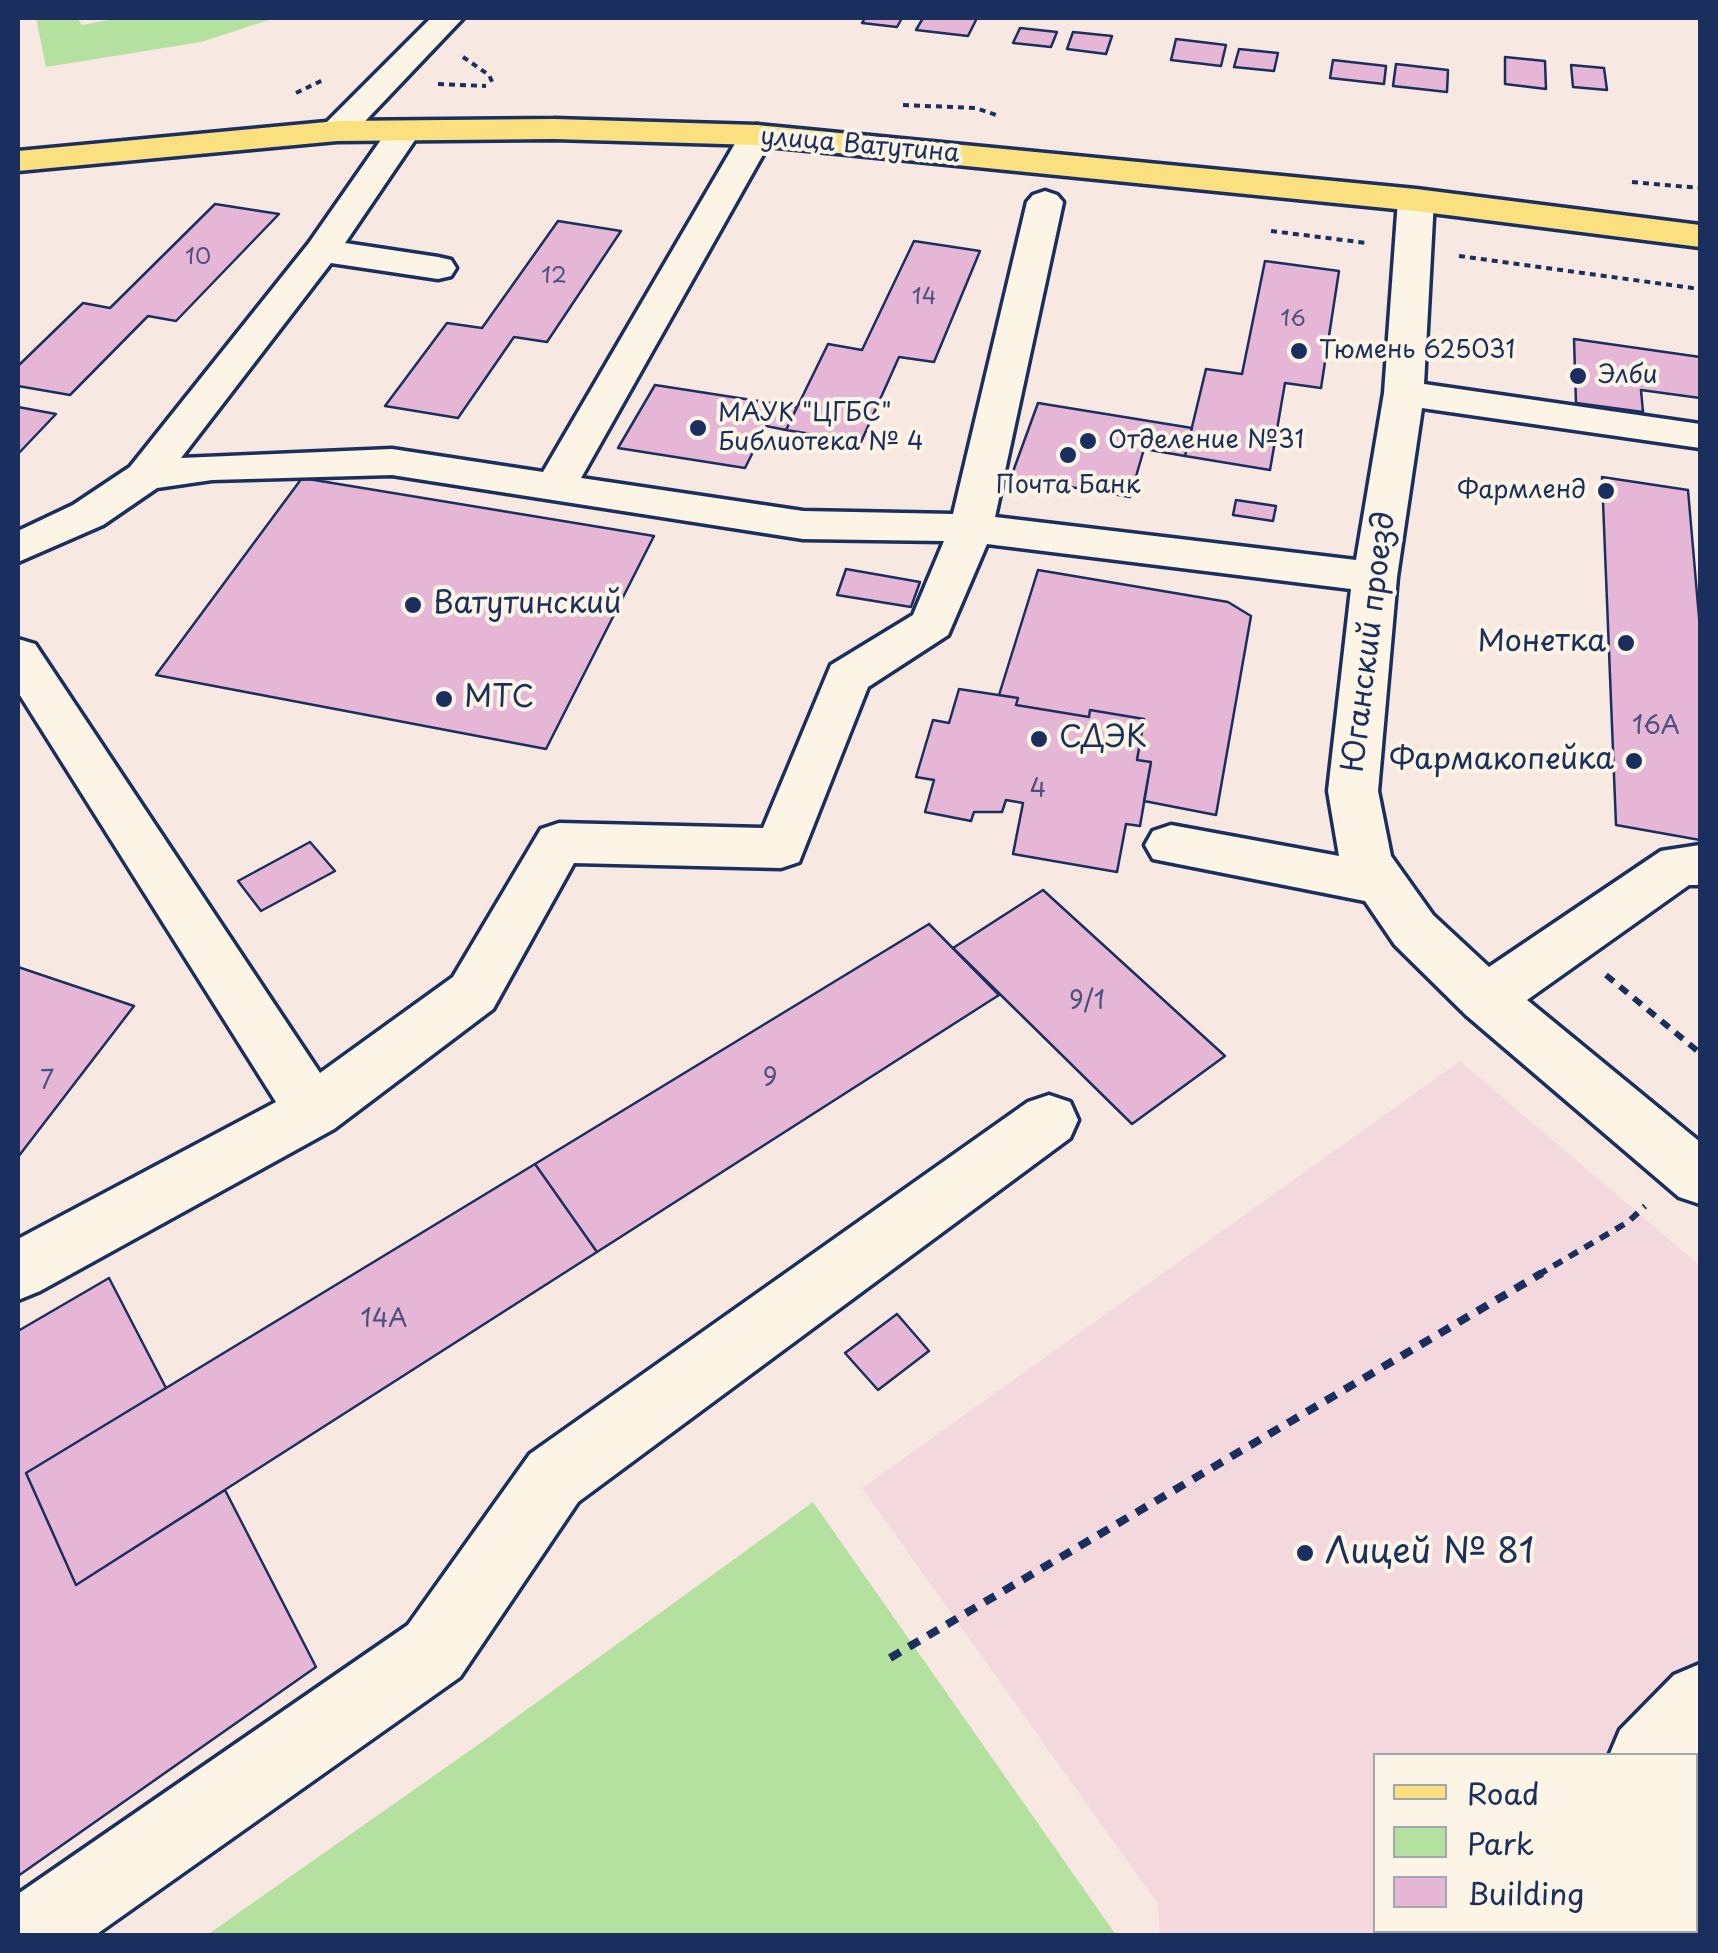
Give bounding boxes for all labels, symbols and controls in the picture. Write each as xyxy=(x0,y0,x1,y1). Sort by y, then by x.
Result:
street label: улица Ватутина xyxy=(759,122,961,170)
house number: 10 xyxy=(185,245,211,271)
house number: 12 xyxy=(541,264,567,290)
house number: 14 xyxy=(912,285,936,311)
house number: 16 xyxy=(1280,307,1306,333)
place label: Тюмень 625031 xyxy=(1319,336,1515,366)
marker: Тюмень 625031 xyxy=(1288,340,1310,362)
place label: Элби xyxy=(1598,361,1657,391)
marker: Элби xyxy=(1567,365,1589,387)
place label: МАУК "ЦГБС" Библиотека № 4 xyxy=(718,399,924,458)
marker: МАУК "ЦГБС" Библиотека № 4 xyxy=(687,417,709,439)
place label: Отделение №31 xyxy=(1108,426,1304,456)
marker: Отделение №31 xyxy=(1077,430,1099,452)
marker: Почта Банк xyxy=(1057,444,1079,466)
place label: Почта Банк xyxy=(996,471,1140,501)
place label: Фармленд xyxy=(1457,476,1586,506)
marker: Фармленд xyxy=(1595,480,1617,502)
street label: Юганский проезд xyxy=(1336,510,1404,774)
place label: Ватутинский xyxy=(433,587,621,623)
marker: Ватутинский xyxy=(402,594,424,616)
place label: Монетка xyxy=(1477,625,1606,661)
marker: Монетка xyxy=(1615,632,1637,654)
place label: МТС xyxy=(464,681,534,717)
marker: МТС xyxy=(433,688,455,710)
house number: 16А xyxy=(1632,712,1680,742)
place label: СДЭК xyxy=(1059,721,1147,757)
marker: СДЭК xyxy=(1028,728,1050,750)
place label: Фармакопейка xyxy=(1389,743,1614,779)
marker: Фармакопейка xyxy=(1623,750,1645,772)
house number: 4 xyxy=(1030,775,1046,805)
house number: 9/1 xyxy=(1069,987,1105,1017)
house number: 9 xyxy=(763,1064,777,1094)
house number: 7 xyxy=(40,1067,54,1097)
house number: 14А xyxy=(361,1305,407,1335)
place label: Лицей № 81 xyxy=(1325,1532,1535,1574)
marker: Лицей № 81 xyxy=(1294,1542,1316,1564)
legend xyxy=(1373,1753,1698,1933)
text: Road xyxy=(1467,1770,1540,1815)
text: Park xyxy=(1467,1820,1534,1865)
text: Building xyxy=(1467,1870,1584,1915)

